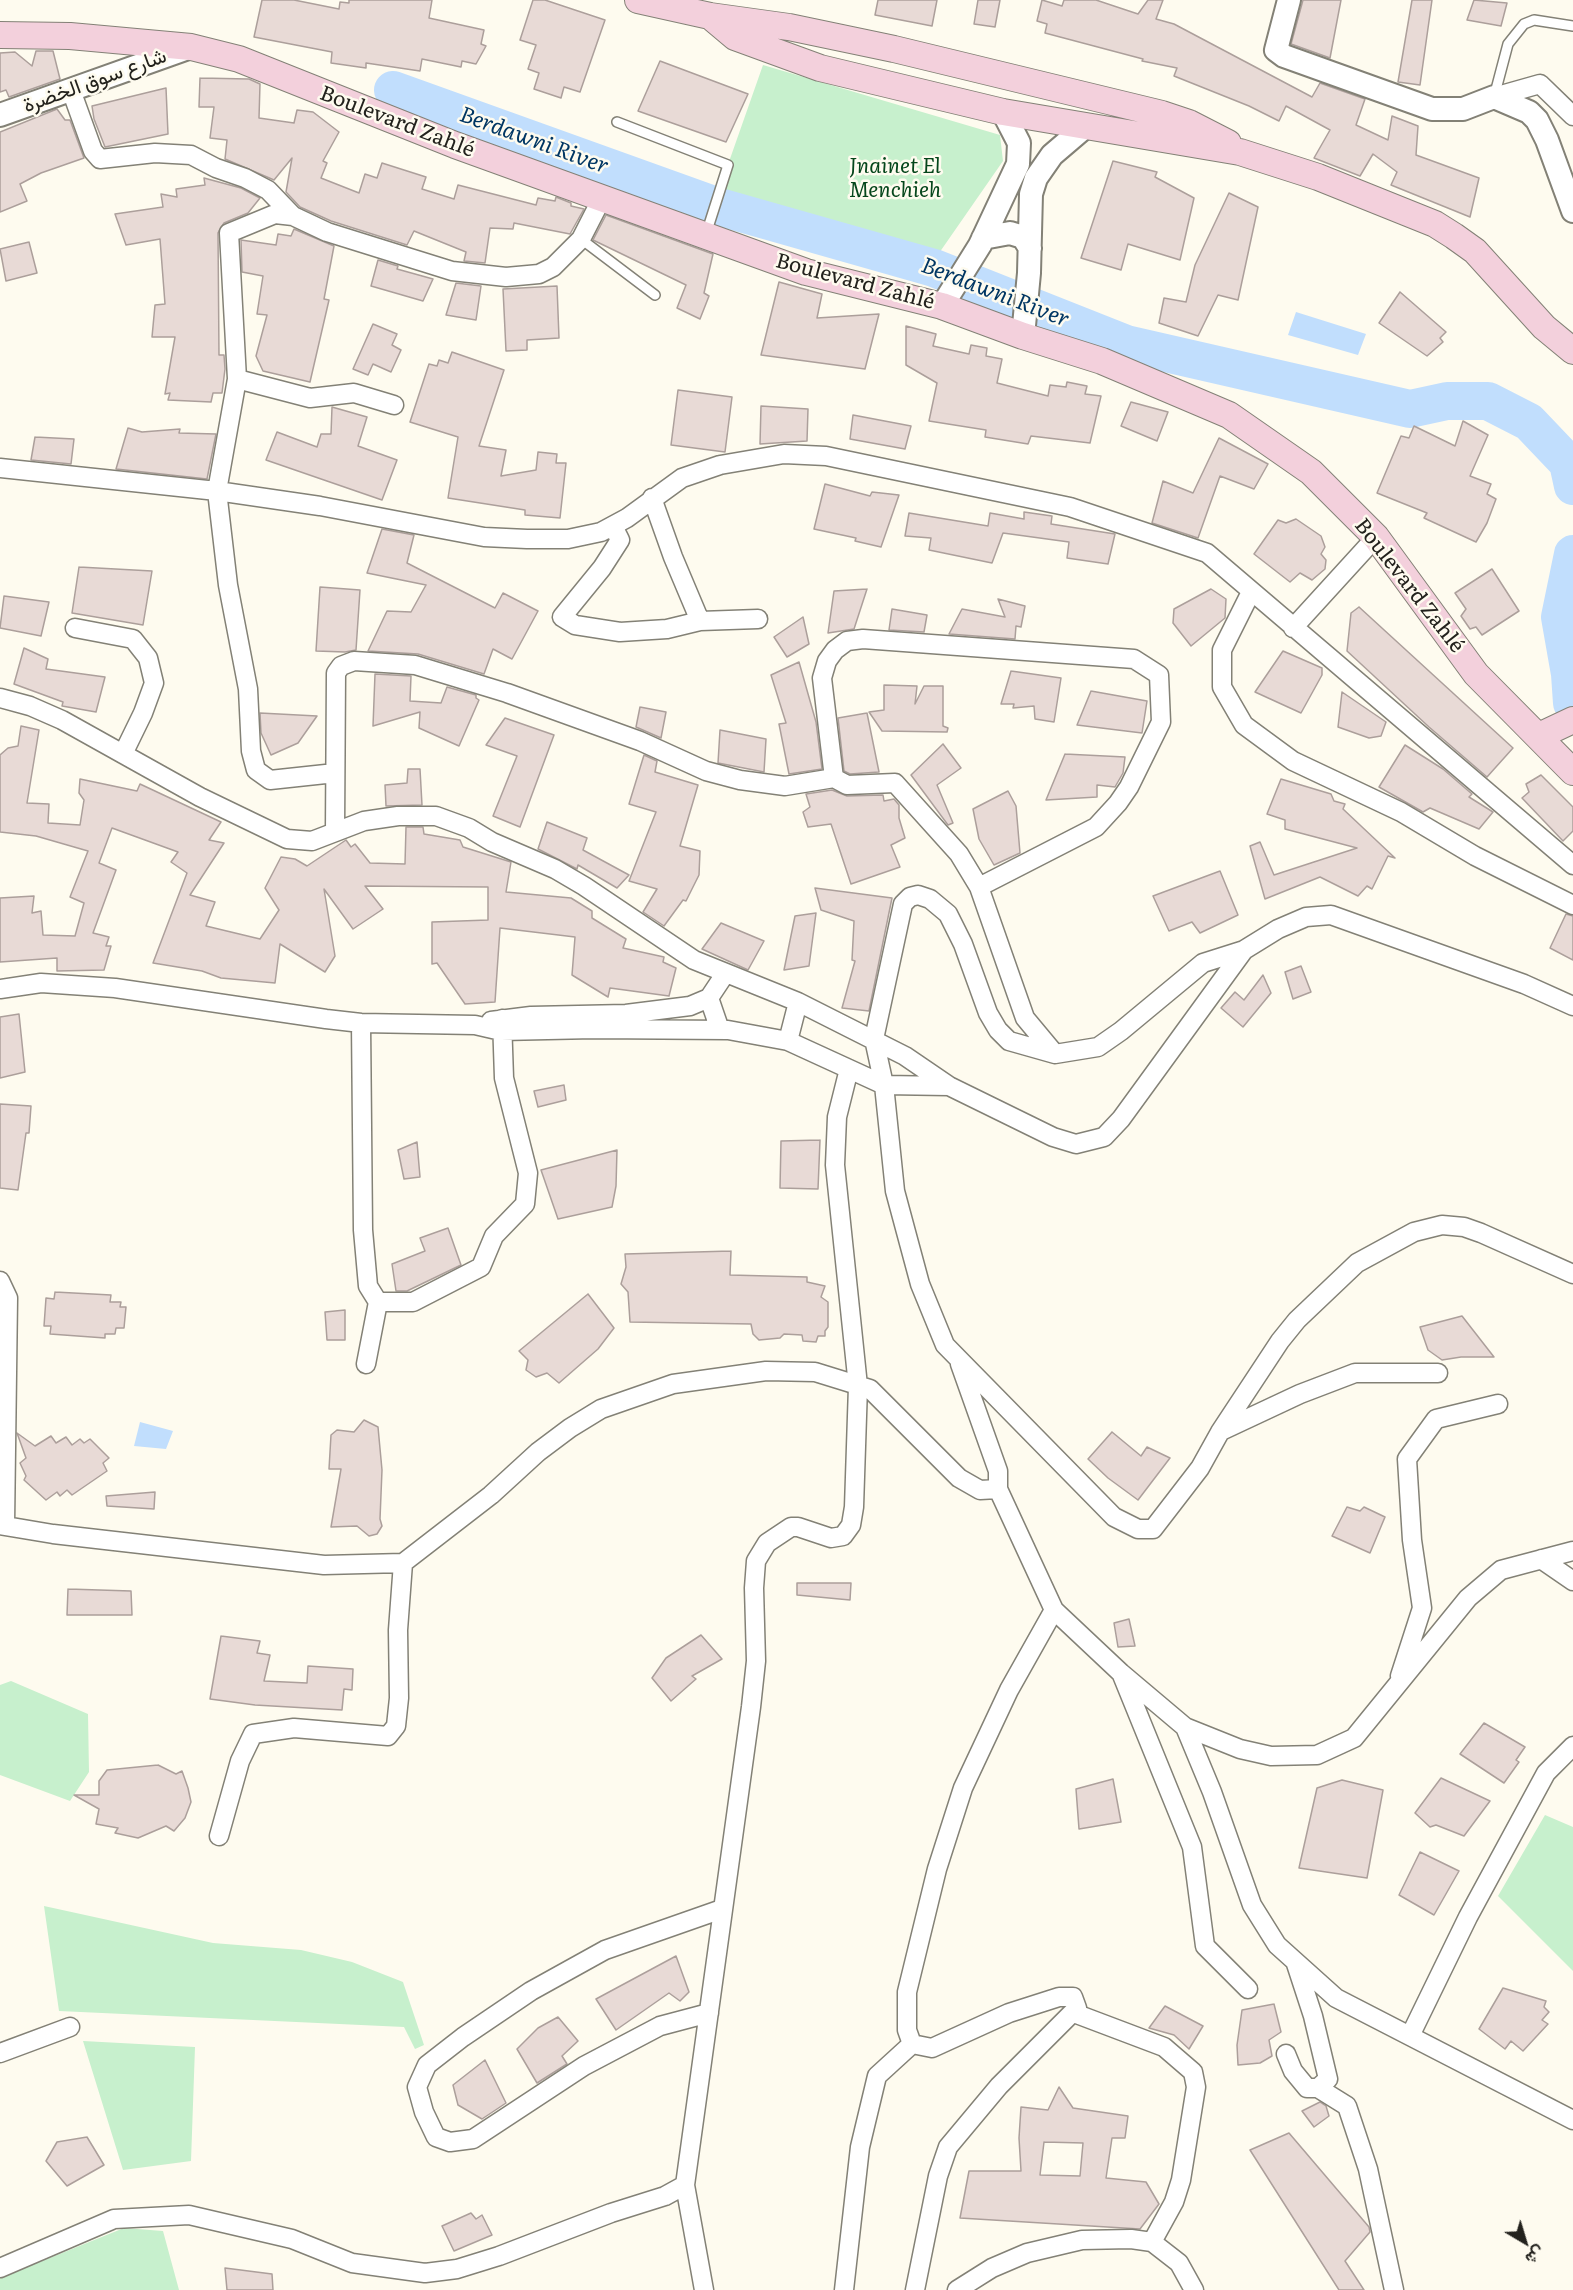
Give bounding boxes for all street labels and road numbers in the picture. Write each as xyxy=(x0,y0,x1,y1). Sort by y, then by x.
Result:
street label: شارع سوق الخضرة xyxy=(20,43,170,119)
street label: Boulevard Zahlé xyxy=(316,81,478,163)
street label: Boulevard Zahlé xyxy=(773,249,937,315)
street label: Boulevard Zahlé xyxy=(1349,514,1469,658)

